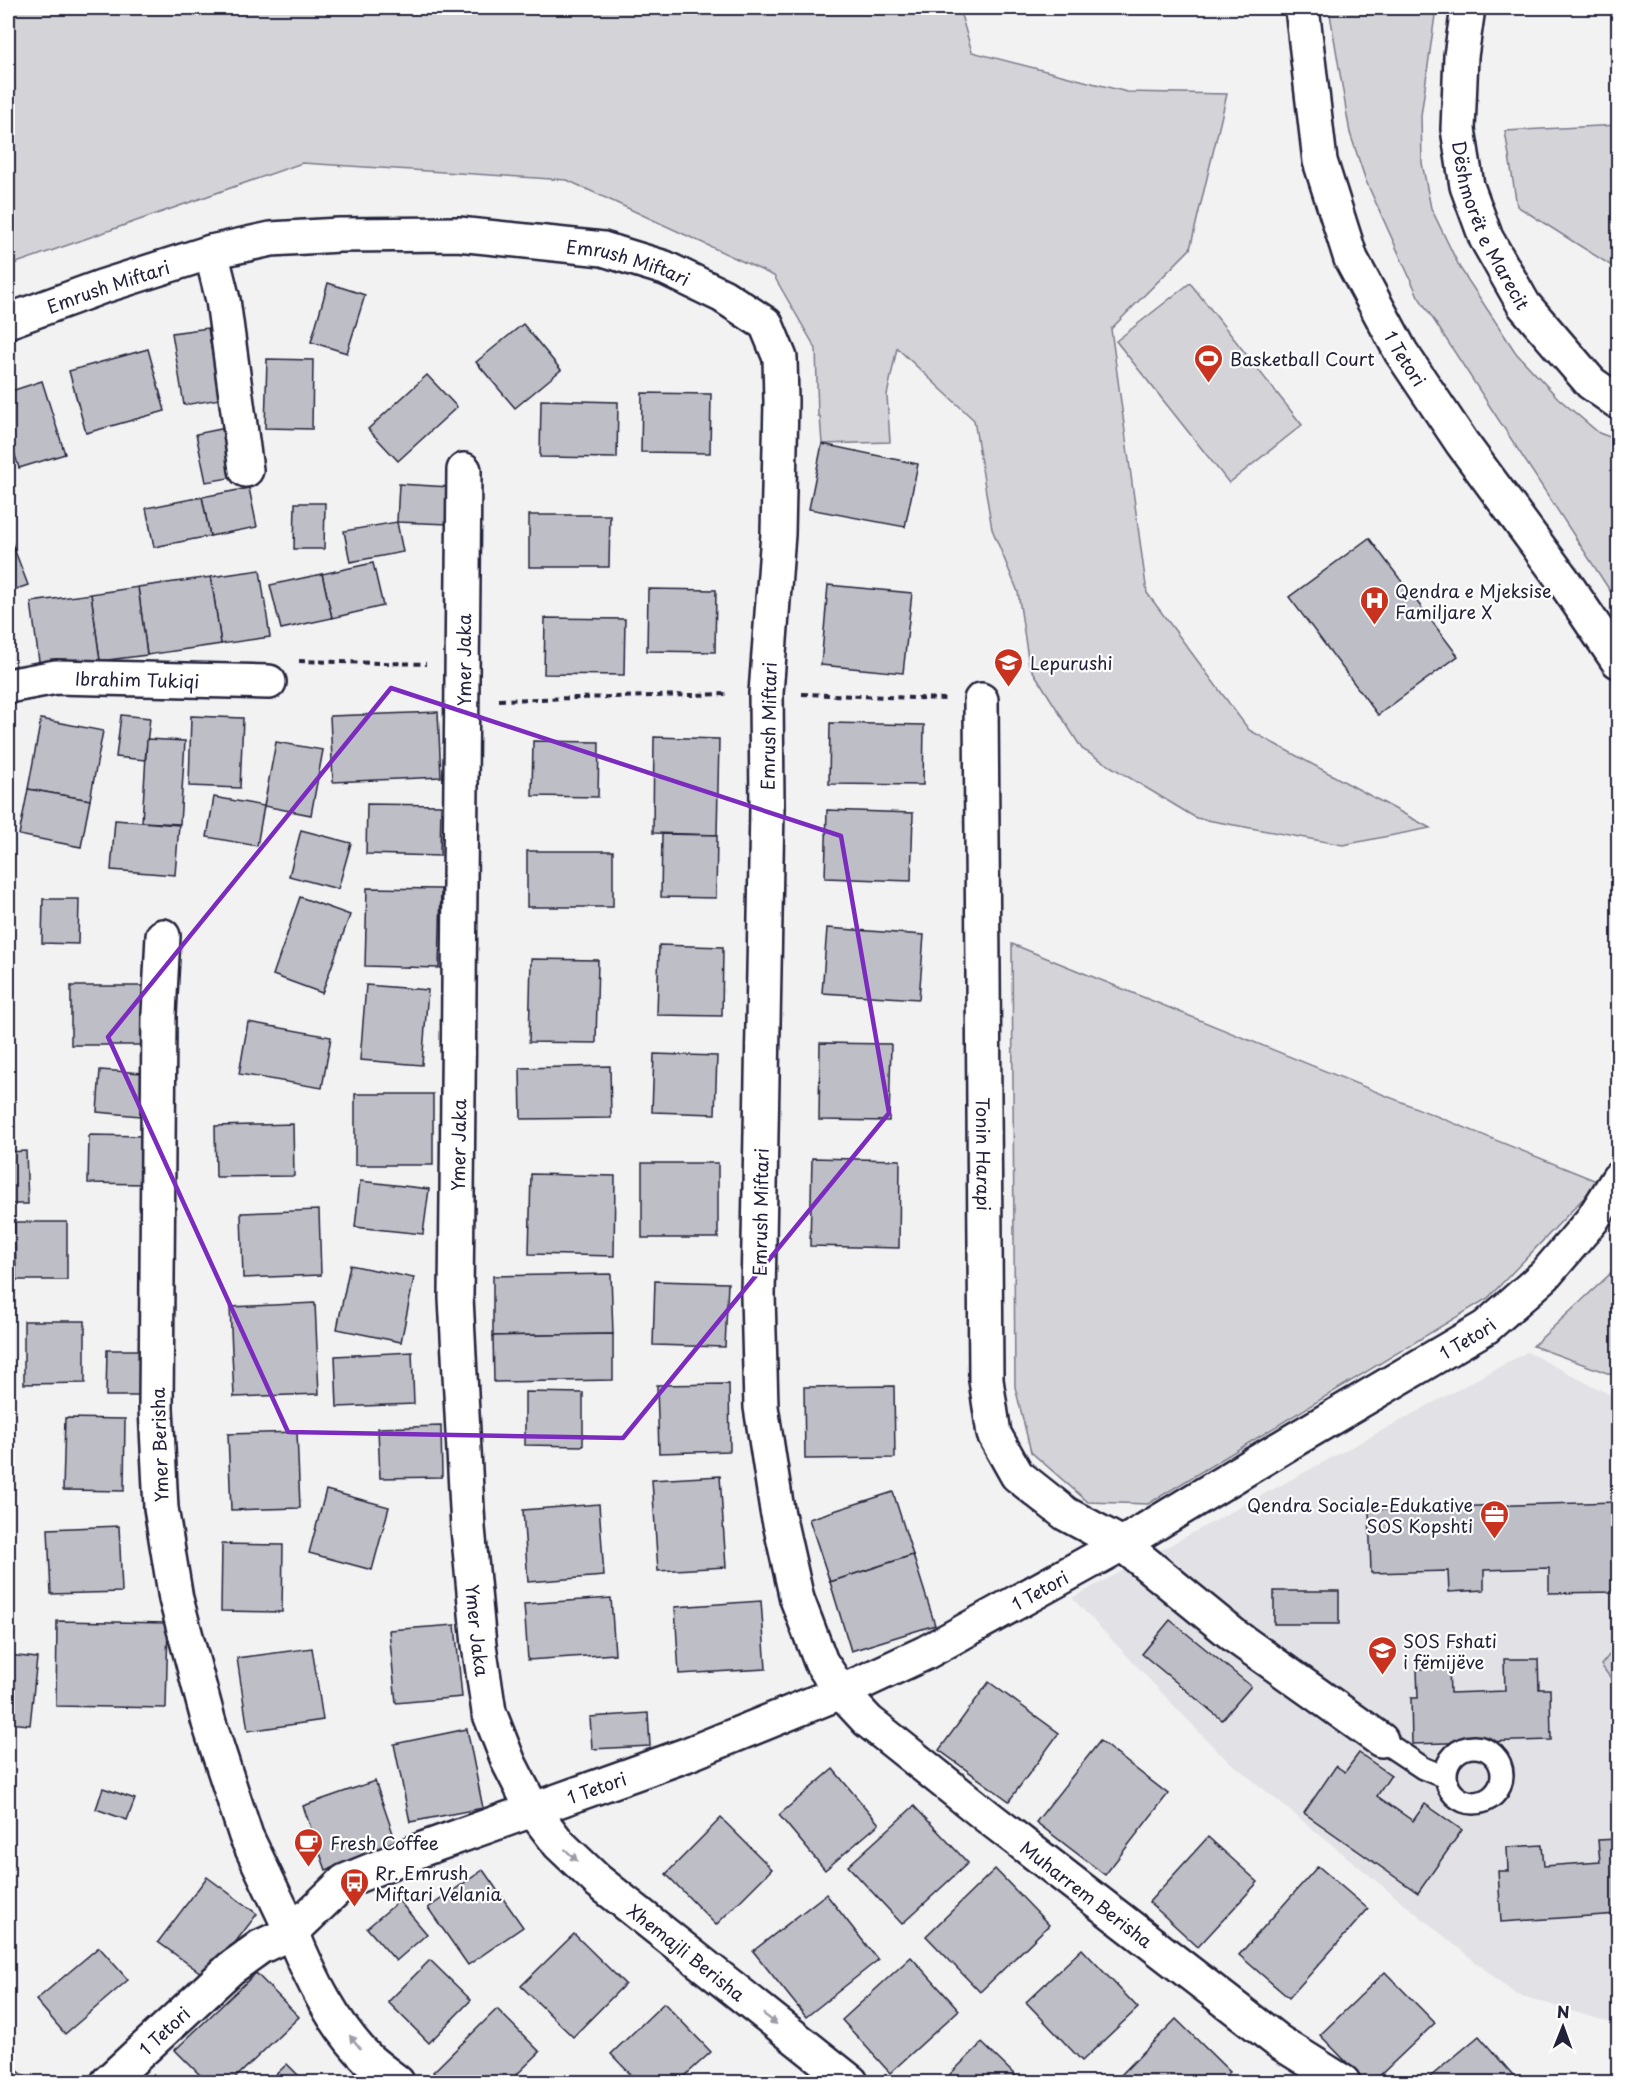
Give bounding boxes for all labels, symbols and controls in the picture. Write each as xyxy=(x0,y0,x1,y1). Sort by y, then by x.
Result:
street label: Dëshmorët e Marecit xyxy=(1446,138,1537,315)
street label: Emrush Miftari xyxy=(565,232,695,292)
street label: Emrush Miftari xyxy=(43,253,173,319)
street label: 1 Tetori xyxy=(1378,325,1433,391)
sports icon: Basketball Court xyxy=(1193,342,1225,384)
place label: Basketball Court xyxy=(1230,345,1375,372)
place label: Qendra e Mjeksise Familjare X xyxy=(1395,577,1552,625)
hospital icon: Qendra e Mjeksise Familjare X xyxy=(1358,584,1390,626)
street label: Ymer Jaka xyxy=(450,613,477,706)
school or university icon: Lepurushi xyxy=(993,646,1025,688)
place label: Lepurushi xyxy=(1030,649,1113,676)
street label: Emrush Miftari xyxy=(753,662,783,790)
street label: Ibrahim Tukiqi xyxy=(75,664,200,694)
street label: Tonin Harapi xyxy=(970,1097,998,1211)
street label: Ymer Jaka xyxy=(444,1098,472,1191)
street label: Emrush Miftari xyxy=(745,1148,775,1276)
street label: 1 Tetori xyxy=(1434,1311,1501,1365)
street label: Ymer Berisha xyxy=(143,1386,174,1503)
place label: Qendra Sociale-Edukative SOS Kopshti xyxy=(1247,1491,1473,1539)
office icon: Qendra Sociale-Edukative SOS Kopshti xyxy=(1478,1498,1510,1540)
street label: 1 Tetori xyxy=(1006,1563,1073,1616)
street label: Ymer Jaka xyxy=(460,1583,497,1679)
place label: SOS Fshati i fëmijëve xyxy=(1403,1627,1497,1675)
school or university icon: SOS Fshati i fëmijëve xyxy=(1366,1634,1398,1676)
street label: 1 Tetori xyxy=(563,1764,630,1810)
cafe icon: Fresh Coffee xyxy=(293,1826,325,1868)
place label: Fresh Coffee xyxy=(330,1829,439,1856)
street label: Muharrem Berisha xyxy=(1015,1834,1160,1954)
one-way arrow xyxy=(563,1848,578,1862)
place label: Rr. Emrush Miftari Velania xyxy=(375,1859,503,1907)
bus stop icon: Rr. Emrush Miftari Velania xyxy=(338,1866,370,1908)
street label: Xhemajli Berisha xyxy=(622,1896,752,2007)
north arrow xyxy=(1533,1997,1593,2057)
text: N xyxy=(1557,1999,1570,2023)
street label: 1 Tetori xyxy=(132,2000,195,2061)
one-way arrow xyxy=(762,2012,778,2025)
one-way arrow xyxy=(348,2034,361,2050)

